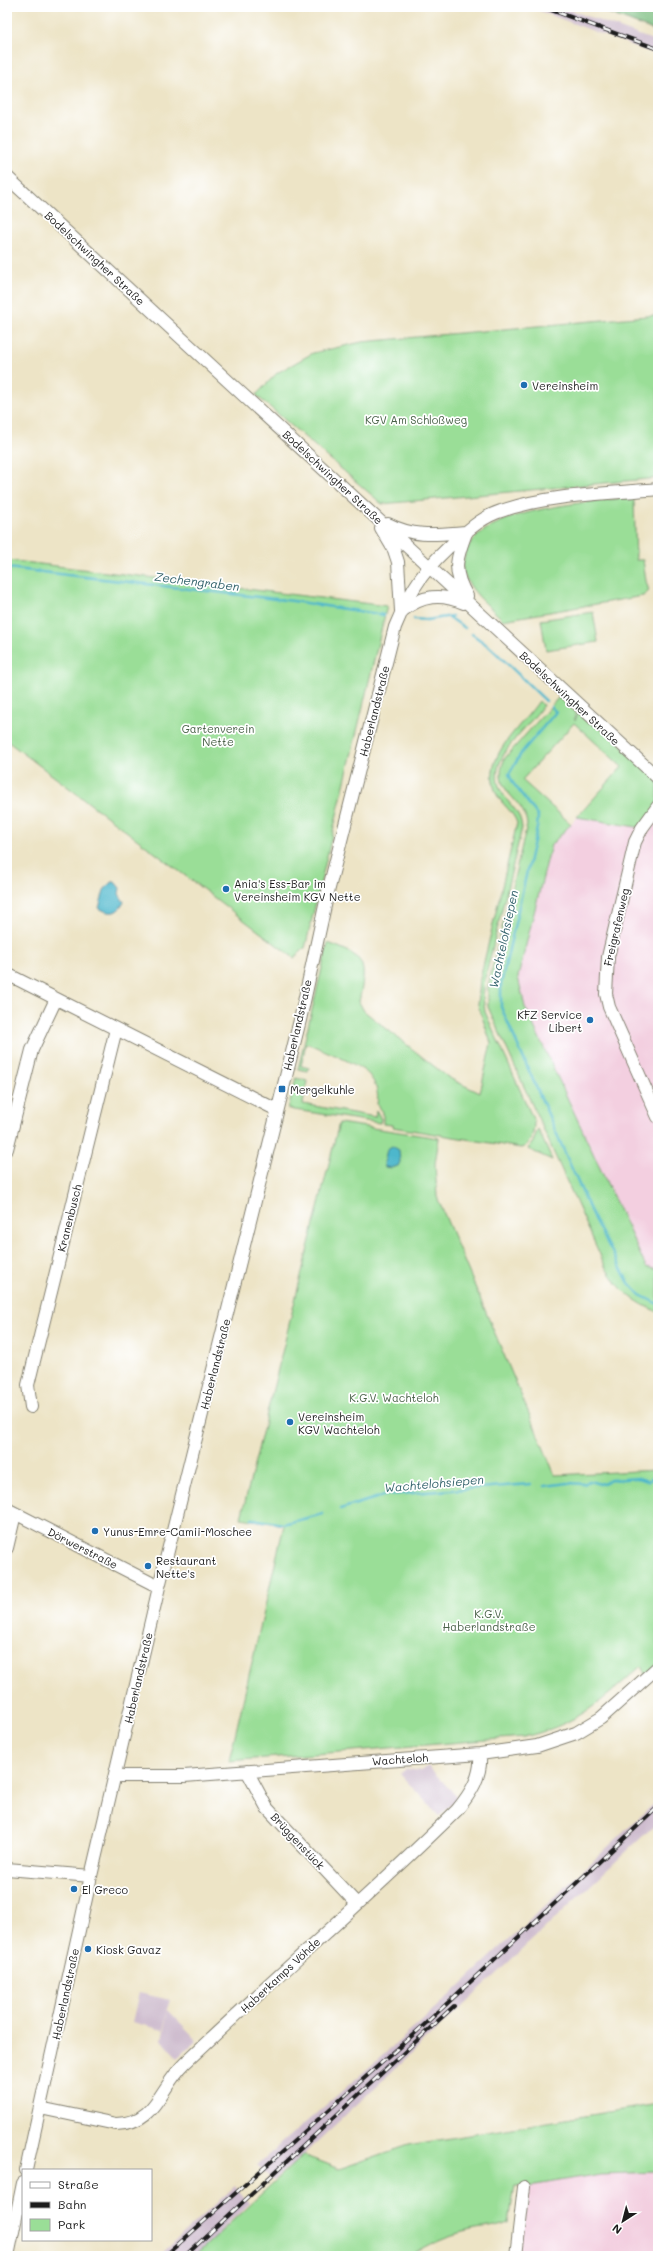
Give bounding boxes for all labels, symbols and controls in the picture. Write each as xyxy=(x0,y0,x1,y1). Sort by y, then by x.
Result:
street label: Bodelschwingher Straße xyxy=(42,208,148,308)
place label: Vereinsheim xyxy=(532,378,598,393)
marker: Vereinsheim xyxy=(519,380,529,390)
park label: KGV Am Schloßweg xyxy=(365,412,467,427)
street label: Bodelschwingher Straße xyxy=(280,427,386,527)
water label: Zechengraben xyxy=(154,568,241,594)
street label: Bodelschwingher Straße xyxy=(517,648,623,748)
street label: Haberlandstraße xyxy=(355,664,393,758)
park label: Gartenverein Nette xyxy=(182,721,254,749)
place label: Ania's Ess-Bar im Vereinsheim KGV Nette xyxy=(234,876,361,904)
marker: Ania's Ess-Bar im Vereinsheim KGV Nette xyxy=(221,884,231,894)
street label: Freigrafenweg xyxy=(600,887,632,967)
water label: Wachtelohsiepen xyxy=(485,888,521,990)
street label: Haberlandstraße xyxy=(279,978,315,1072)
place label: KFZ Service Libert xyxy=(517,1007,582,1035)
marker: KFZ Service Libert xyxy=(585,1015,595,1025)
place label: Mergelkuhle xyxy=(290,1082,355,1097)
marker: Mergelkuhle xyxy=(277,1084,287,1094)
street label: Kranenbusch xyxy=(53,1183,85,1253)
street label: Haberlandstraße xyxy=(196,1317,234,1411)
park label: K.G.V. Wachteloh xyxy=(349,1390,439,1405)
place label: Vereinsheim KGV Wachteloh xyxy=(298,1409,380,1437)
marker: Vereinsheim KGV Wachteloh xyxy=(285,1417,295,1427)
water label: Wachtelohsiepen xyxy=(384,1471,485,1495)
street label: Dörwerstraße xyxy=(45,1524,121,1572)
place label: Yunus-Emre-Camii-Moschee xyxy=(103,1524,252,1539)
marker: Yunus-Emre-Camii-Moschee xyxy=(90,1526,100,1536)
place label: Restaurant Nette's xyxy=(156,1553,216,1581)
marker: Restaurant Nette's xyxy=(143,1561,153,1571)
park label: K.G.V. Haberlandstraße xyxy=(442,1606,536,1634)
street label: Haberlandstraße xyxy=(120,1631,156,1725)
street label: Wachteloh xyxy=(371,1750,429,1768)
street label: Brüggenstück xyxy=(268,1809,328,1873)
place label: El Greco xyxy=(82,1882,129,1897)
marker: El Greco xyxy=(69,1884,79,1894)
street label: Haberkamps Vöhde xyxy=(237,1934,323,2016)
place label: Kiosk Gavaz xyxy=(96,1942,161,1957)
marker: Kiosk Gavaz xyxy=(83,1944,93,1954)
street label: Haberlandstraße xyxy=(48,1947,82,2041)
legend xyxy=(22,2169,152,2241)
text: Straße xyxy=(58,2176,99,2192)
text: Bahn xyxy=(58,2196,86,2212)
north arrow xyxy=(603,2201,643,2241)
text: Park xyxy=(58,2216,85,2232)
text: N xyxy=(609,2221,625,2238)

